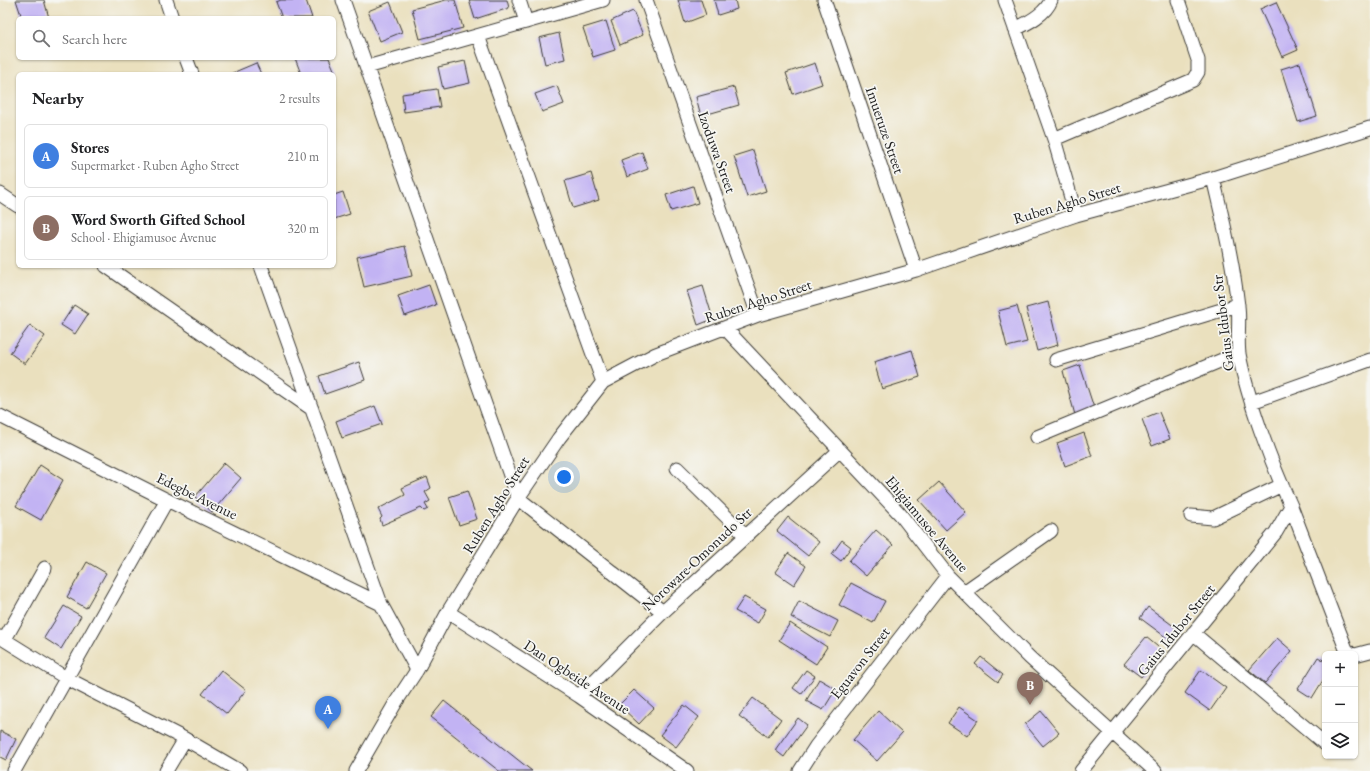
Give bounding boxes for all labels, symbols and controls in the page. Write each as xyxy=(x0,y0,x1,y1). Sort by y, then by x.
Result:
search box xyxy=(16,16,336,60)
icon: search xyxy=(30,27,52,49)
text: Search here xyxy=(62,29,127,48)
street label: Imueruze Street xyxy=(862,84,909,176)
text: Nearby xyxy=(32,87,84,109)
text: 2 results xyxy=(279,90,320,107)
street label: Izoduwa Street xyxy=(694,108,741,196)
text: Stores xyxy=(71,138,109,157)
text: A xyxy=(41,148,51,165)
text: 210 m xyxy=(288,148,319,165)
text: Supermarket · Ruben Agho Street xyxy=(71,157,239,174)
street label: Ruben Agho Street xyxy=(1011,177,1123,228)
text: Word Sworth Gifted School xyxy=(71,210,245,229)
text: B xyxy=(42,220,50,237)
text: 320 m xyxy=(288,220,319,237)
text: School · Ehigiamusoe Avenue xyxy=(71,229,216,246)
street label: Ruben Agho Street xyxy=(702,274,814,327)
street label: Gaius Idubor Str xyxy=(1207,274,1238,372)
street label: Ruben Agho Street xyxy=(458,452,533,557)
your location xyxy=(554,467,574,487)
street label: Edegbe Avenue xyxy=(154,468,241,523)
street label: Ehigiamusoe Avenue xyxy=(882,472,973,576)
street label: Noroware-Omonudo Str xyxy=(638,503,756,615)
street label: Gaius Idubor Street xyxy=(1133,580,1219,680)
street label: Eguavon Street xyxy=(826,623,894,702)
street label: Dan Ogbeide Avenue xyxy=(521,635,634,718)
map controls xyxy=(1322,651,1358,759)
button: + xyxy=(1322,651,1358,687)
pin: B xyxy=(1017,672,1043,705)
button: − xyxy=(1322,687,1358,723)
pin: A xyxy=(315,696,341,729)
button: layers xyxy=(1322,723,1358,759)

